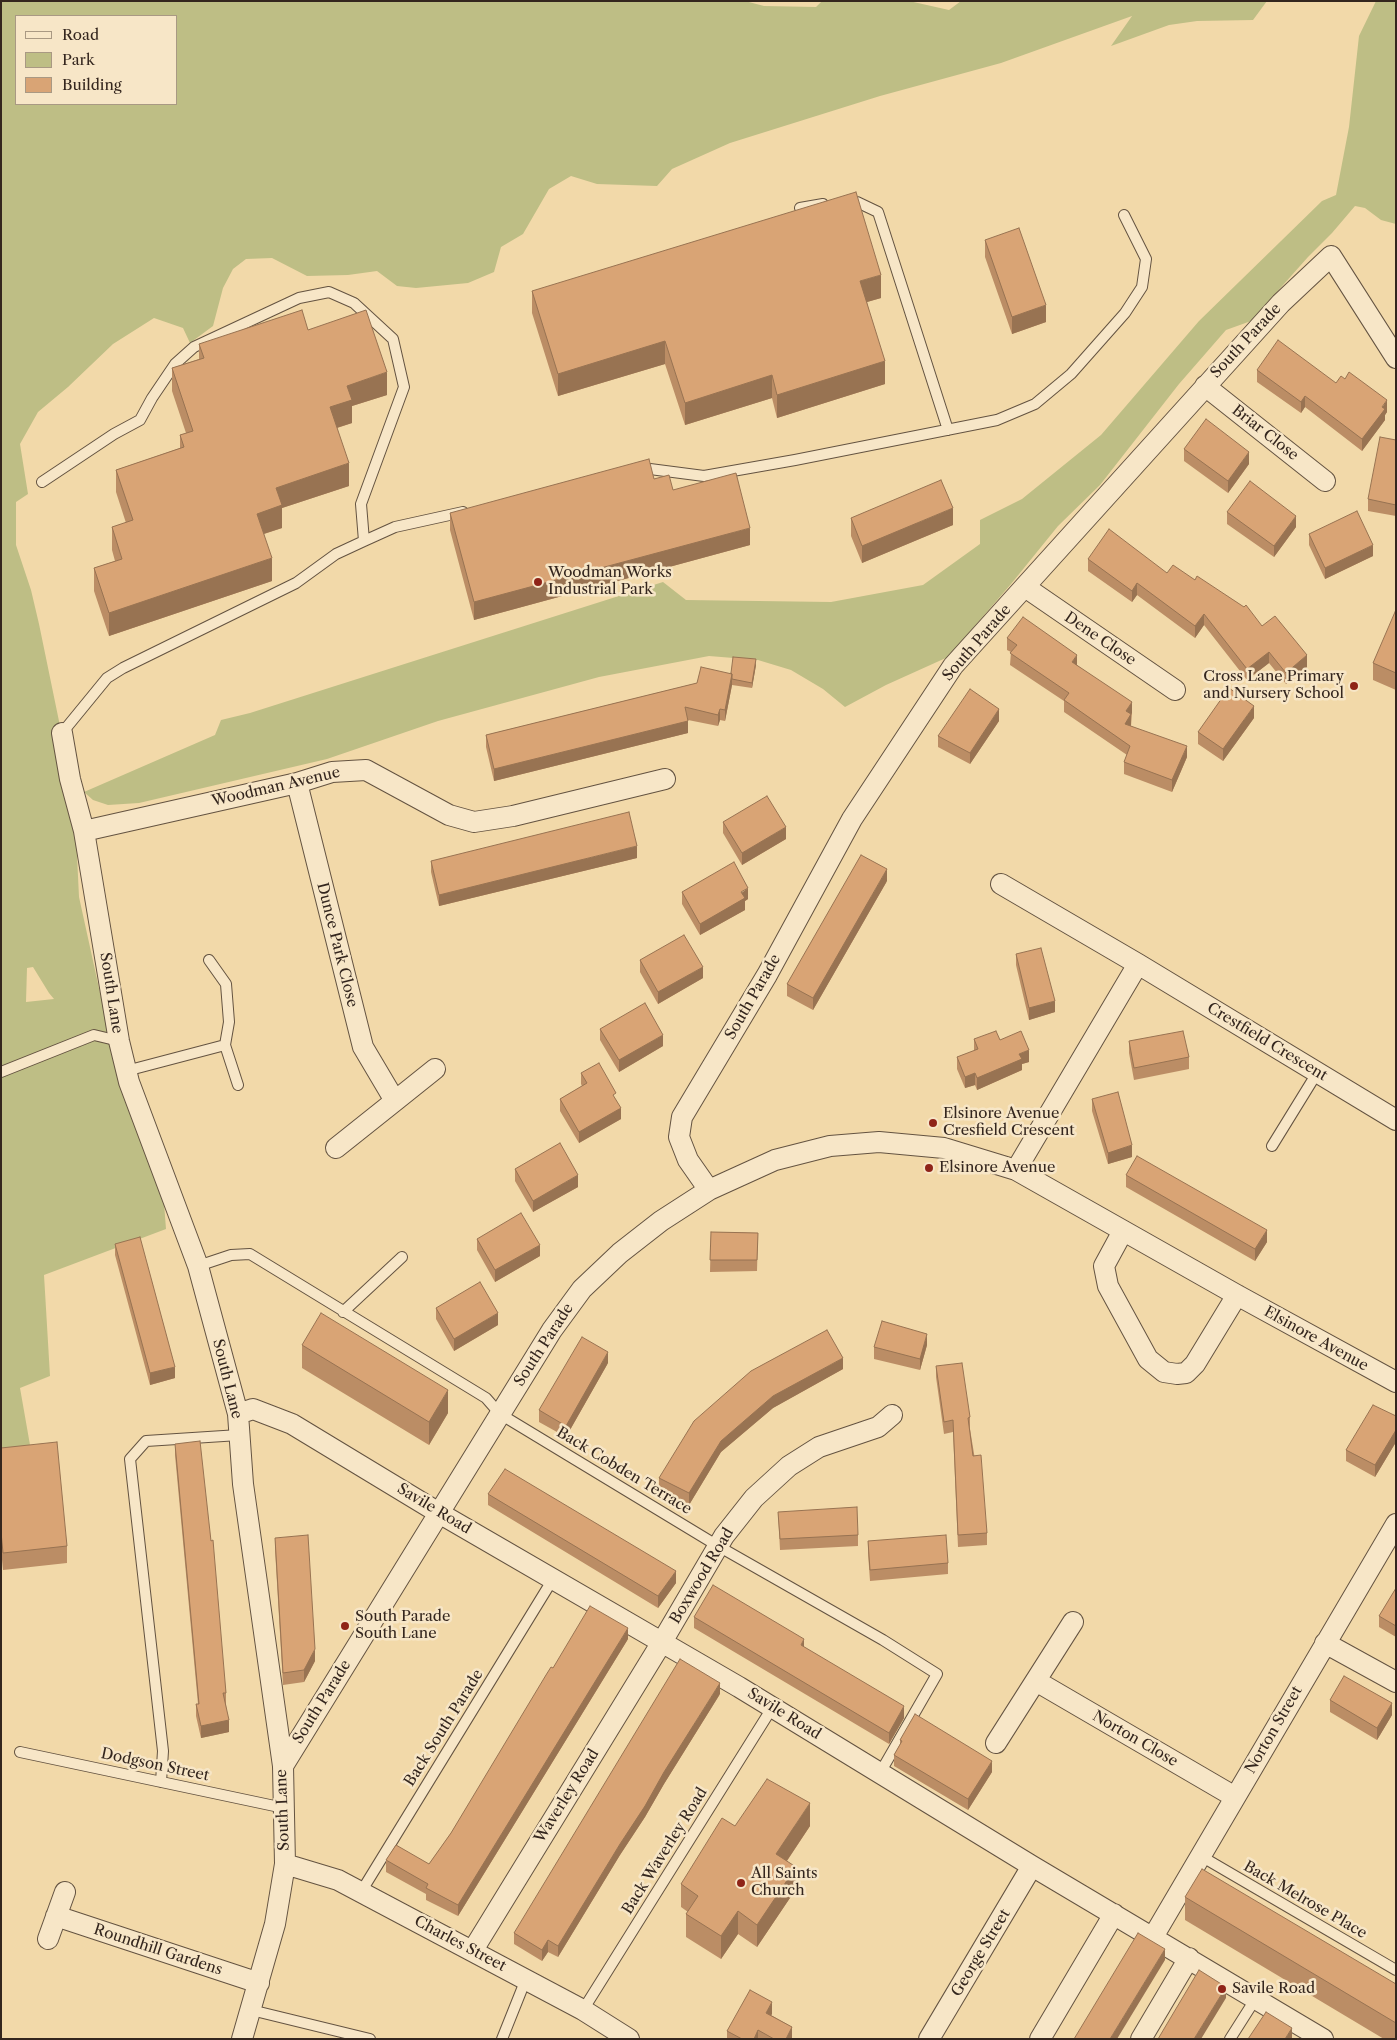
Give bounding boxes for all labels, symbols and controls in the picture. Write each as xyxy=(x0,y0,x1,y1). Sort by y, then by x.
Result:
legend xyxy=(15,15,178,105)
text: Road xyxy=(62,25,99,44)
text: Park xyxy=(62,50,95,69)
text: Building xyxy=(62,75,122,94)
street label: South Parade xyxy=(1207,300,1285,382)
street label: Briar Close xyxy=(1228,401,1302,465)
place label: Woodman Works Industrial Park xyxy=(548,564,672,599)
marker: Woodman Works Industrial Park xyxy=(532,576,544,588)
street label: South Parade xyxy=(939,601,1015,685)
street label: Dene Close xyxy=(1061,608,1139,670)
place label: Cross Lane Primary and Nursery School xyxy=(1203,668,1344,703)
marker: Cross Lane Primary and Nursery School xyxy=(1348,680,1360,692)
street label: Woodman Avenue xyxy=(210,763,342,811)
street label: Dunce Park Close xyxy=(313,881,361,1009)
street label: South Lane xyxy=(96,951,126,1035)
street label: South Parade xyxy=(721,951,785,1043)
street label: Crestfield Crescent xyxy=(1204,999,1330,1085)
place label: Elsinore Avenue Cresfield Crescent xyxy=(943,1105,1075,1140)
marker: Elsinore Avenue Cresfield Crescent xyxy=(927,1117,939,1129)
place label: Elsinore Avenue xyxy=(939,1159,1055,1177)
marker: Elsinore Avenue xyxy=(923,1162,935,1174)
street label: South Parade xyxy=(510,1300,578,1390)
street label: Elsinore Avenue xyxy=(1261,1303,1371,1375)
street label: South Lane xyxy=(208,1337,246,1421)
street label: Back Cobden Terrace xyxy=(553,1423,695,1519)
street label: Savile Road xyxy=(394,1480,474,1538)
street label: Boxwood Road xyxy=(666,1525,738,1627)
place label: South Parade South Lane xyxy=(355,1608,450,1643)
marker: South Parade South Lane xyxy=(339,1620,351,1632)
street label: South Parade xyxy=(289,1657,355,1747)
street label: Back South Parade xyxy=(401,1666,487,1790)
street label: Norton Street xyxy=(1242,1683,1306,1777)
street label: Savile Road xyxy=(744,1684,824,1744)
street label: Norton Close xyxy=(1089,1707,1181,1771)
street label: Dodgson Street xyxy=(99,1745,211,1785)
street label: Waverley Road xyxy=(531,1746,603,1846)
street label: South Lane xyxy=(273,1769,293,1851)
street label: Back Waverley Road xyxy=(619,1784,711,1918)
street label: Back Melrose Place xyxy=(1240,1857,1370,1943)
place label: All Saints Church xyxy=(751,1865,818,1900)
marker: All Saints Church xyxy=(735,1877,747,1889)
street label: George Street xyxy=(948,1906,1014,2000)
street label: Charles Street xyxy=(411,1912,509,1976)
street label: Roundhill Gardens xyxy=(91,1921,225,1979)
place label: Savile Road xyxy=(1232,1980,1315,1998)
marker: Savile Road xyxy=(1216,1983,1228,1995)

